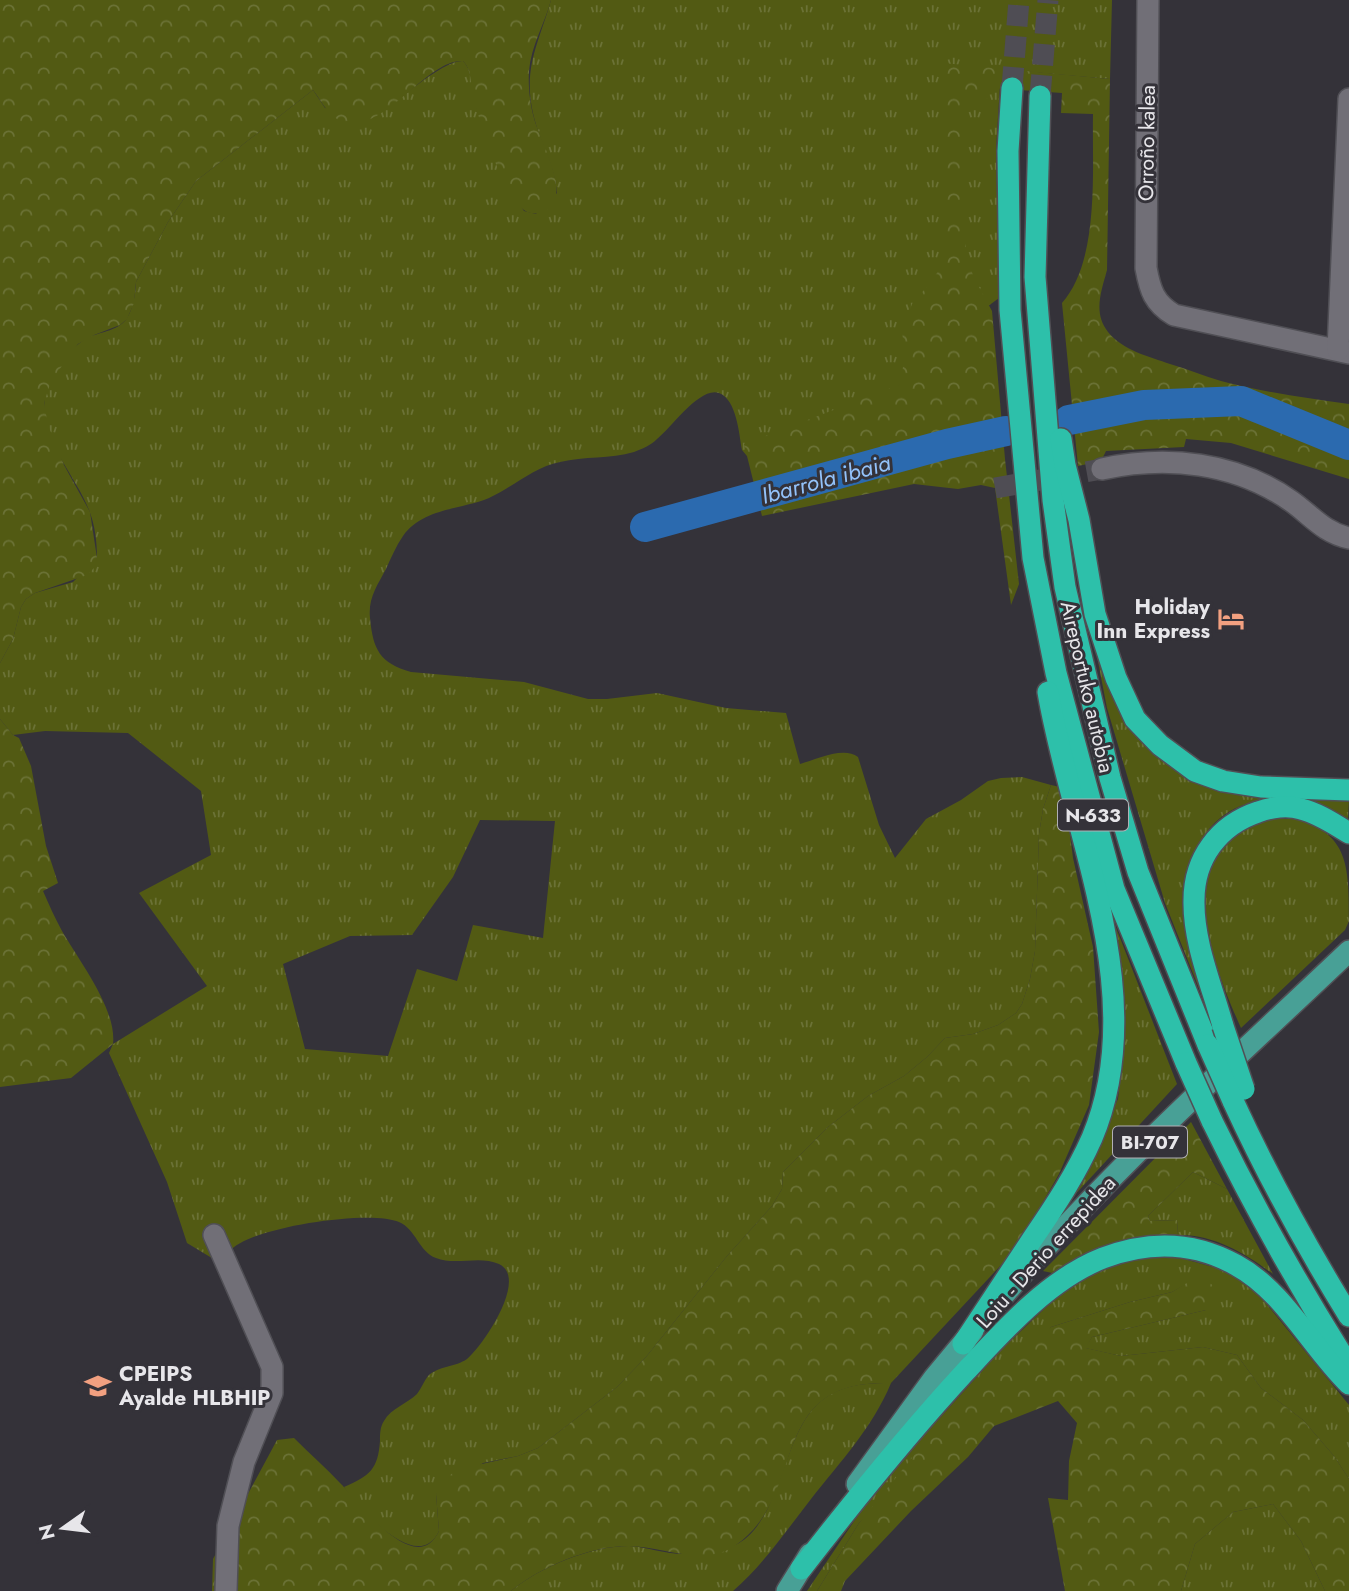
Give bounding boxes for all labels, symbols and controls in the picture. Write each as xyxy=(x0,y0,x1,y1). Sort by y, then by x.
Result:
street label: Orroño kalea xyxy=(1131,85,1163,201)
water label: Ibarrola ibaia xyxy=(758,445,895,513)
place label: Holiday Inn Express xyxy=(1097,592,1211,646)
street label: Aireportuko autobia xyxy=(1053,598,1121,776)
hotel icon: Holiday Inn Express xyxy=(1216,604,1246,634)
road number: N-633 xyxy=(1058,800,1128,830)
road number: BI-707 xyxy=(1113,1126,1187,1158)
street label: Loiu - Derio errepidea xyxy=(969,1169,1123,1335)
place label: CPEIPS Ayalde HLBHIP xyxy=(118,1359,270,1413)
school or university icon: CPEIPS Ayalde HLBHIP xyxy=(83,1371,113,1401)
north arrow xyxy=(28,1493,98,1563)
text: N xyxy=(32,1521,62,1543)

